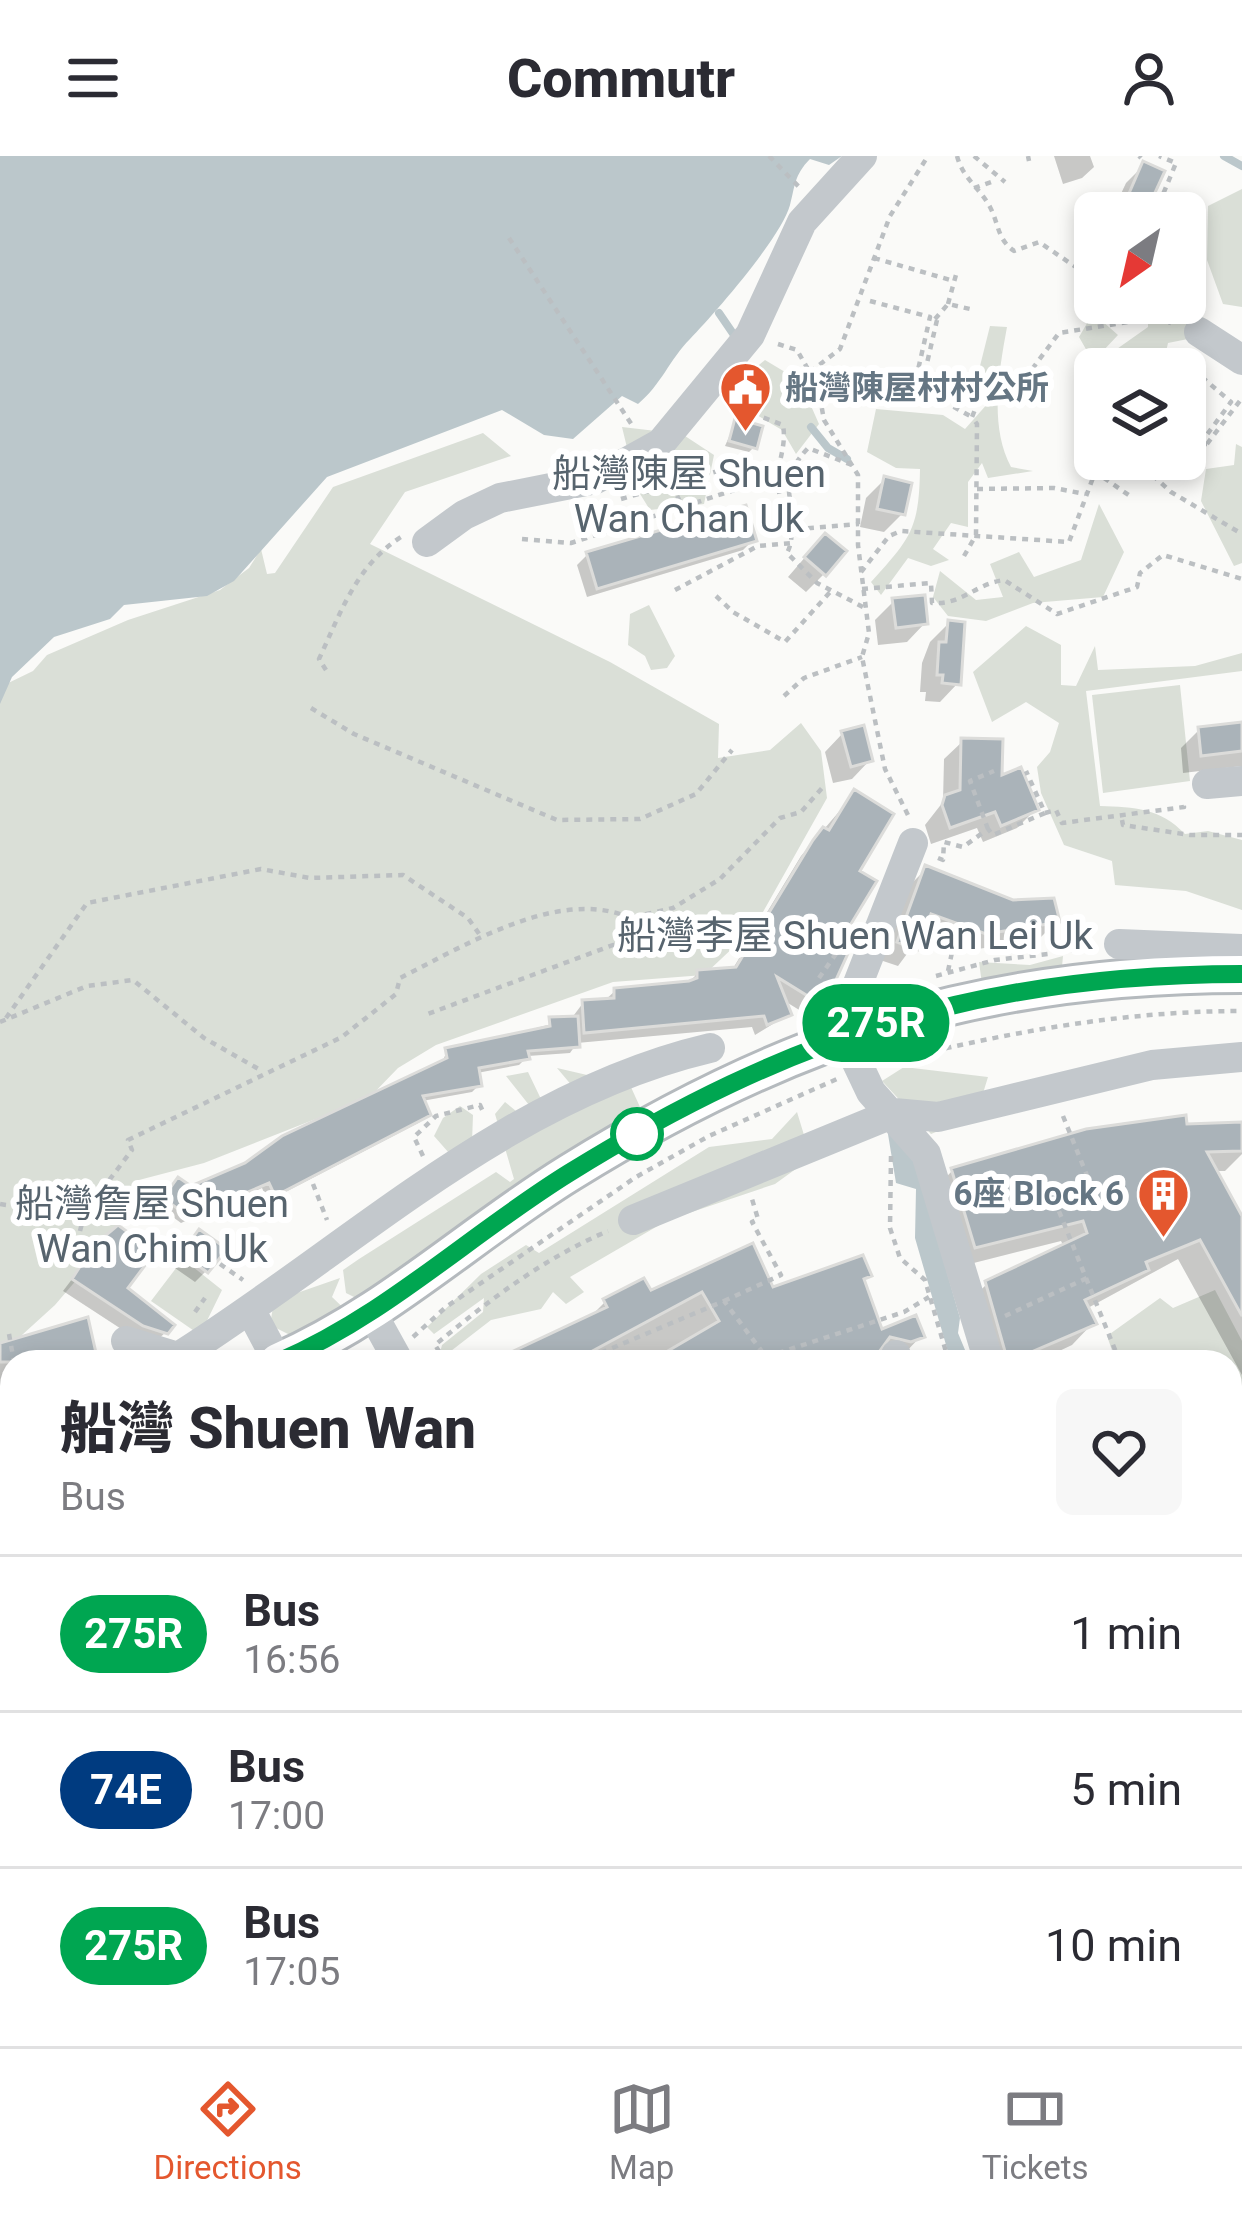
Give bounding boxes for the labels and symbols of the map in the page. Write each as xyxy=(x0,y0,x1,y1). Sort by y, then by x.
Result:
north arrow xyxy=(1074,192,1206,324)
public building icon: 船灣陳屋村村公所 xyxy=(718,359,774,433)
place label: 船灣陳屋村村公所 xyxy=(785,368,1049,407)
district label: 船灣陳屋 Shuen Wan Chan Uk xyxy=(552,451,826,542)
district label: 船灣李屋 Shuen Wan Lei Uk xyxy=(617,913,1093,959)
line badge: 275R xyxy=(792,984,960,1062)
unlabelled marker xyxy=(612,1109,662,1159)
building icon: 6座 Block 6 xyxy=(1135,1165,1191,1239)
place label: 6座 Block 6 xyxy=(953,1174,1124,1213)
district label: 船灣詹屋 Shuen Wan Chim Uk xyxy=(15,1181,289,1272)

